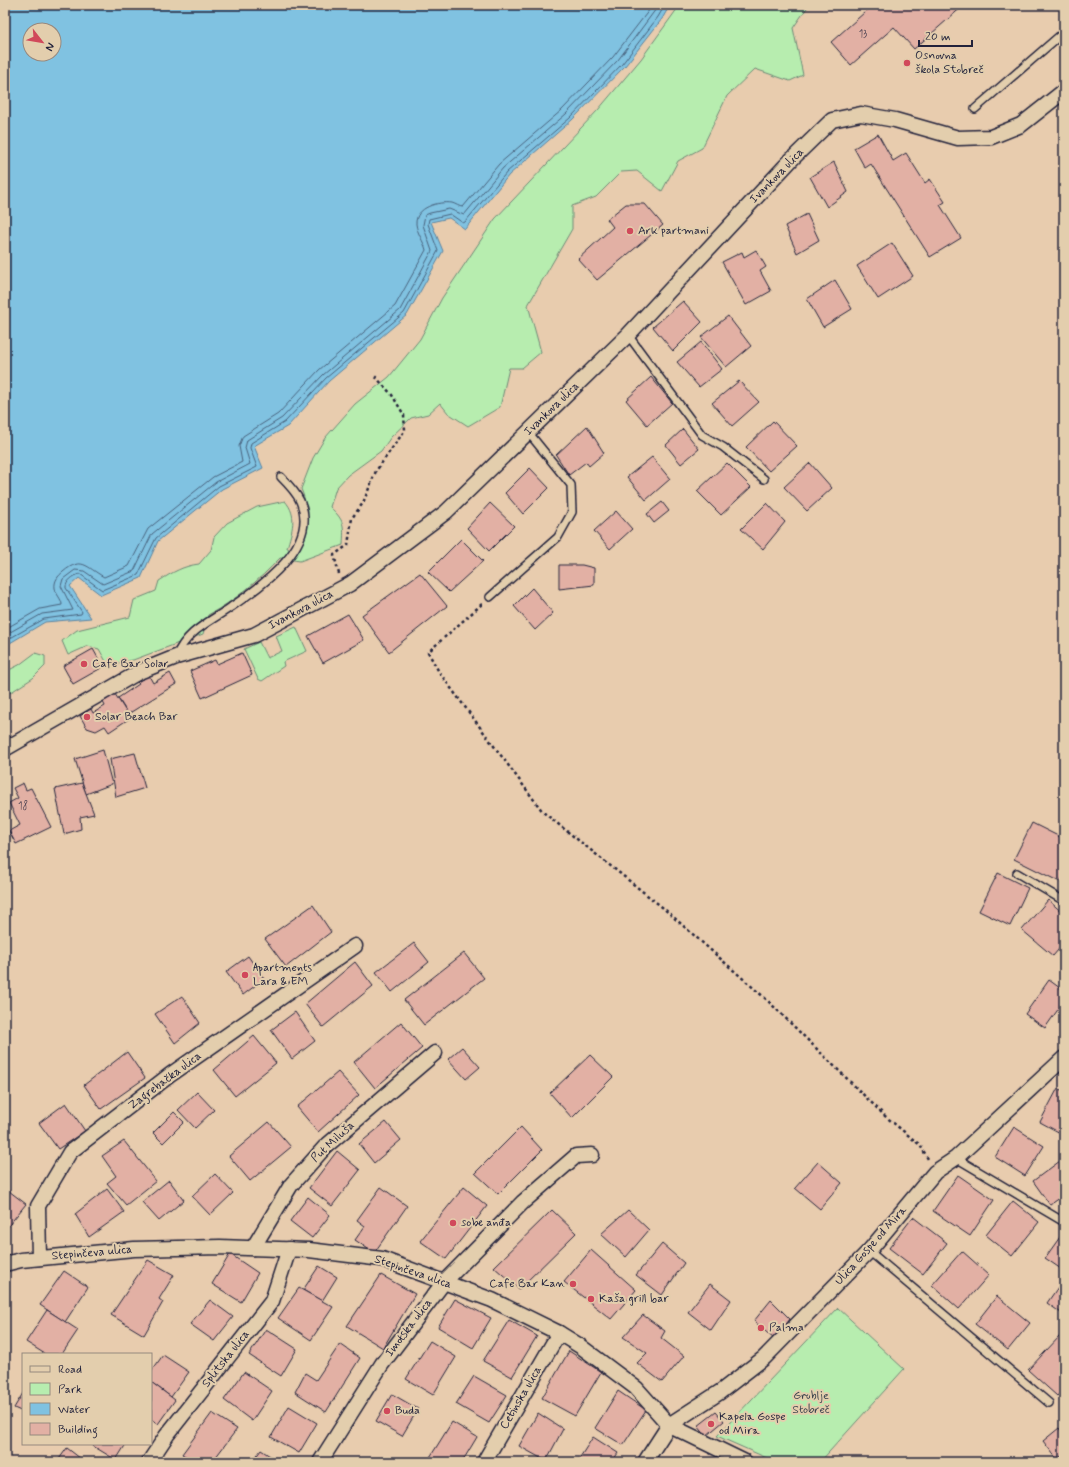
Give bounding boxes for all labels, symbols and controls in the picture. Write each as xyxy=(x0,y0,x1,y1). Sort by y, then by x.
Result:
north arrow xyxy=(22,22,62,62)
scale bar xyxy=(919,22,972,48)
house number: 13 xyxy=(859,28,867,41)
text: 20 m xyxy=(925,29,951,45)
text: N xyxy=(42,40,58,53)
place label: Osnovna škola Stobreč xyxy=(915,48,984,78)
marker: Osnovna škola Stobreč xyxy=(902,58,912,68)
street label: Ivankova ulica xyxy=(746,145,808,207)
place label: Ark partmani xyxy=(638,223,709,239)
marker: Ark partmani xyxy=(625,226,635,236)
street label: Ivankova ulica xyxy=(521,378,583,440)
street label: Ivankova ulica xyxy=(266,586,336,634)
place label: Cafe Bar Solar xyxy=(92,656,169,672)
marker: Cafe Bar Solar xyxy=(79,659,89,669)
place label: Solar Beach Bar xyxy=(95,709,178,725)
marker: Solar Beach Bar xyxy=(82,712,92,722)
house number: 18 xyxy=(18,799,28,813)
place label: Apartments Lara & EM xyxy=(253,960,312,990)
marker: Apartments Lara & EM xyxy=(240,970,250,980)
street label: Zagrebačka ulica xyxy=(125,1048,205,1115)
street label: Put Miluša xyxy=(308,1118,358,1166)
street label: Ulica Gospe od Mira xyxy=(831,1203,911,1289)
place label: sobe anđa xyxy=(461,1215,511,1231)
marker: sobe anđa xyxy=(448,1218,458,1228)
street label: Stepinčeva ulica xyxy=(51,1242,133,1264)
street label: Stepinčeva ulica xyxy=(372,1251,454,1293)
place label: Cafe Bar Kan xyxy=(489,1276,566,1292)
marker: Cafe Bar Kan xyxy=(568,1279,578,1289)
place label: Kaša grill bar xyxy=(599,1291,669,1307)
marker: Kaša grill bar xyxy=(586,1294,596,1304)
street label: Imotska ulica xyxy=(382,1296,436,1360)
place label: Palma xyxy=(769,1320,804,1336)
marker: Palma xyxy=(756,1323,766,1333)
street label: Splitska ulica xyxy=(199,1327,253,1391)
legend xyxy=(22,1353,152,1445)
text: Road xyxy=(58,1362,82,1378)
street label: Cetinska ulica xyxy=(496,1363,546,1433)
text: Park xyxy=(58,1382,82,1398)
park label: Groblje Stobreč xyxy=(792,1388,830,1418)
text: Water xyxy=(58,1402,90,1418)
place label: Buda xyxy=(395,1403,420,1419)
marker: Buda xyxy=(382,1406,392,1416)
place label: Kapela Gospe od Mira xyxy=(719,1409,786,1439)
marker: Kapela Gospe od Mira xyxy=(706,1419,716,1429)
text: Building xyxy=(58,1422,98,1439)

